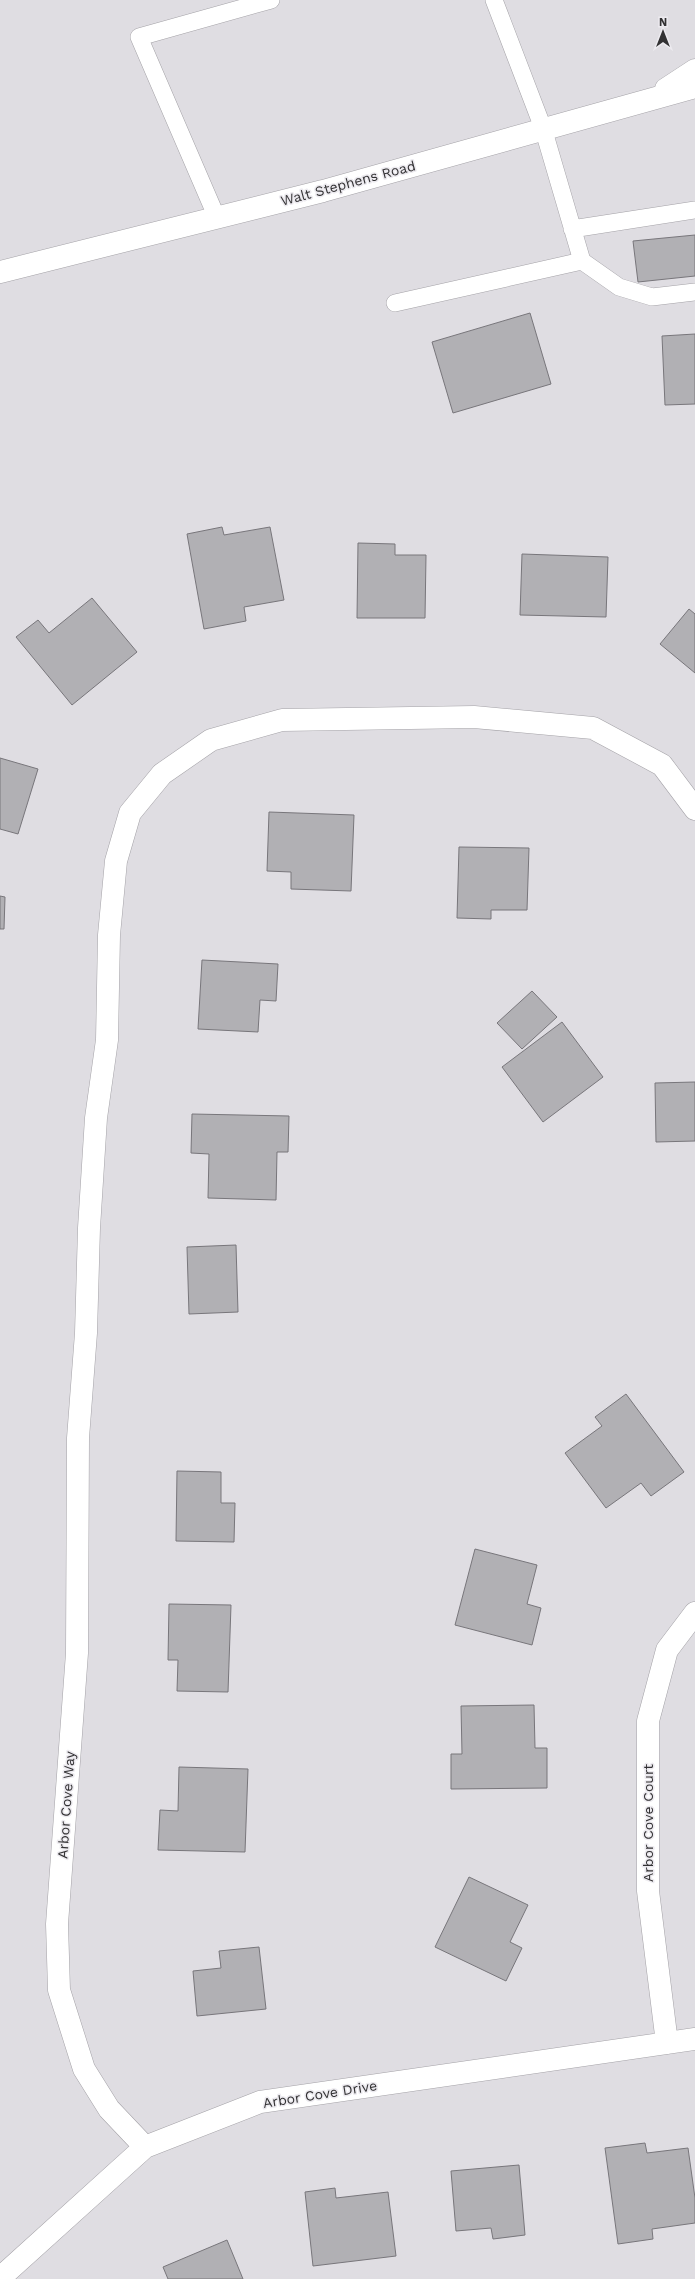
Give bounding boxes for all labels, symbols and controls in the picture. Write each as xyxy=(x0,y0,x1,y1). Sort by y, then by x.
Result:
north arrow xyxy=(643,12,683,52)
text: N xyxy=(659,16,667,29)
street label: Walt Stephens Road xyxy=(279,157,417,209)
street label: Arbor Cove Way xyxy=(54,1750,78,1859)
street label: Arbor Cove Court xyxy=(640,1764,656,1882)
street label: Arbor Cove Drive xyxy=(262,2077,378,2111)

